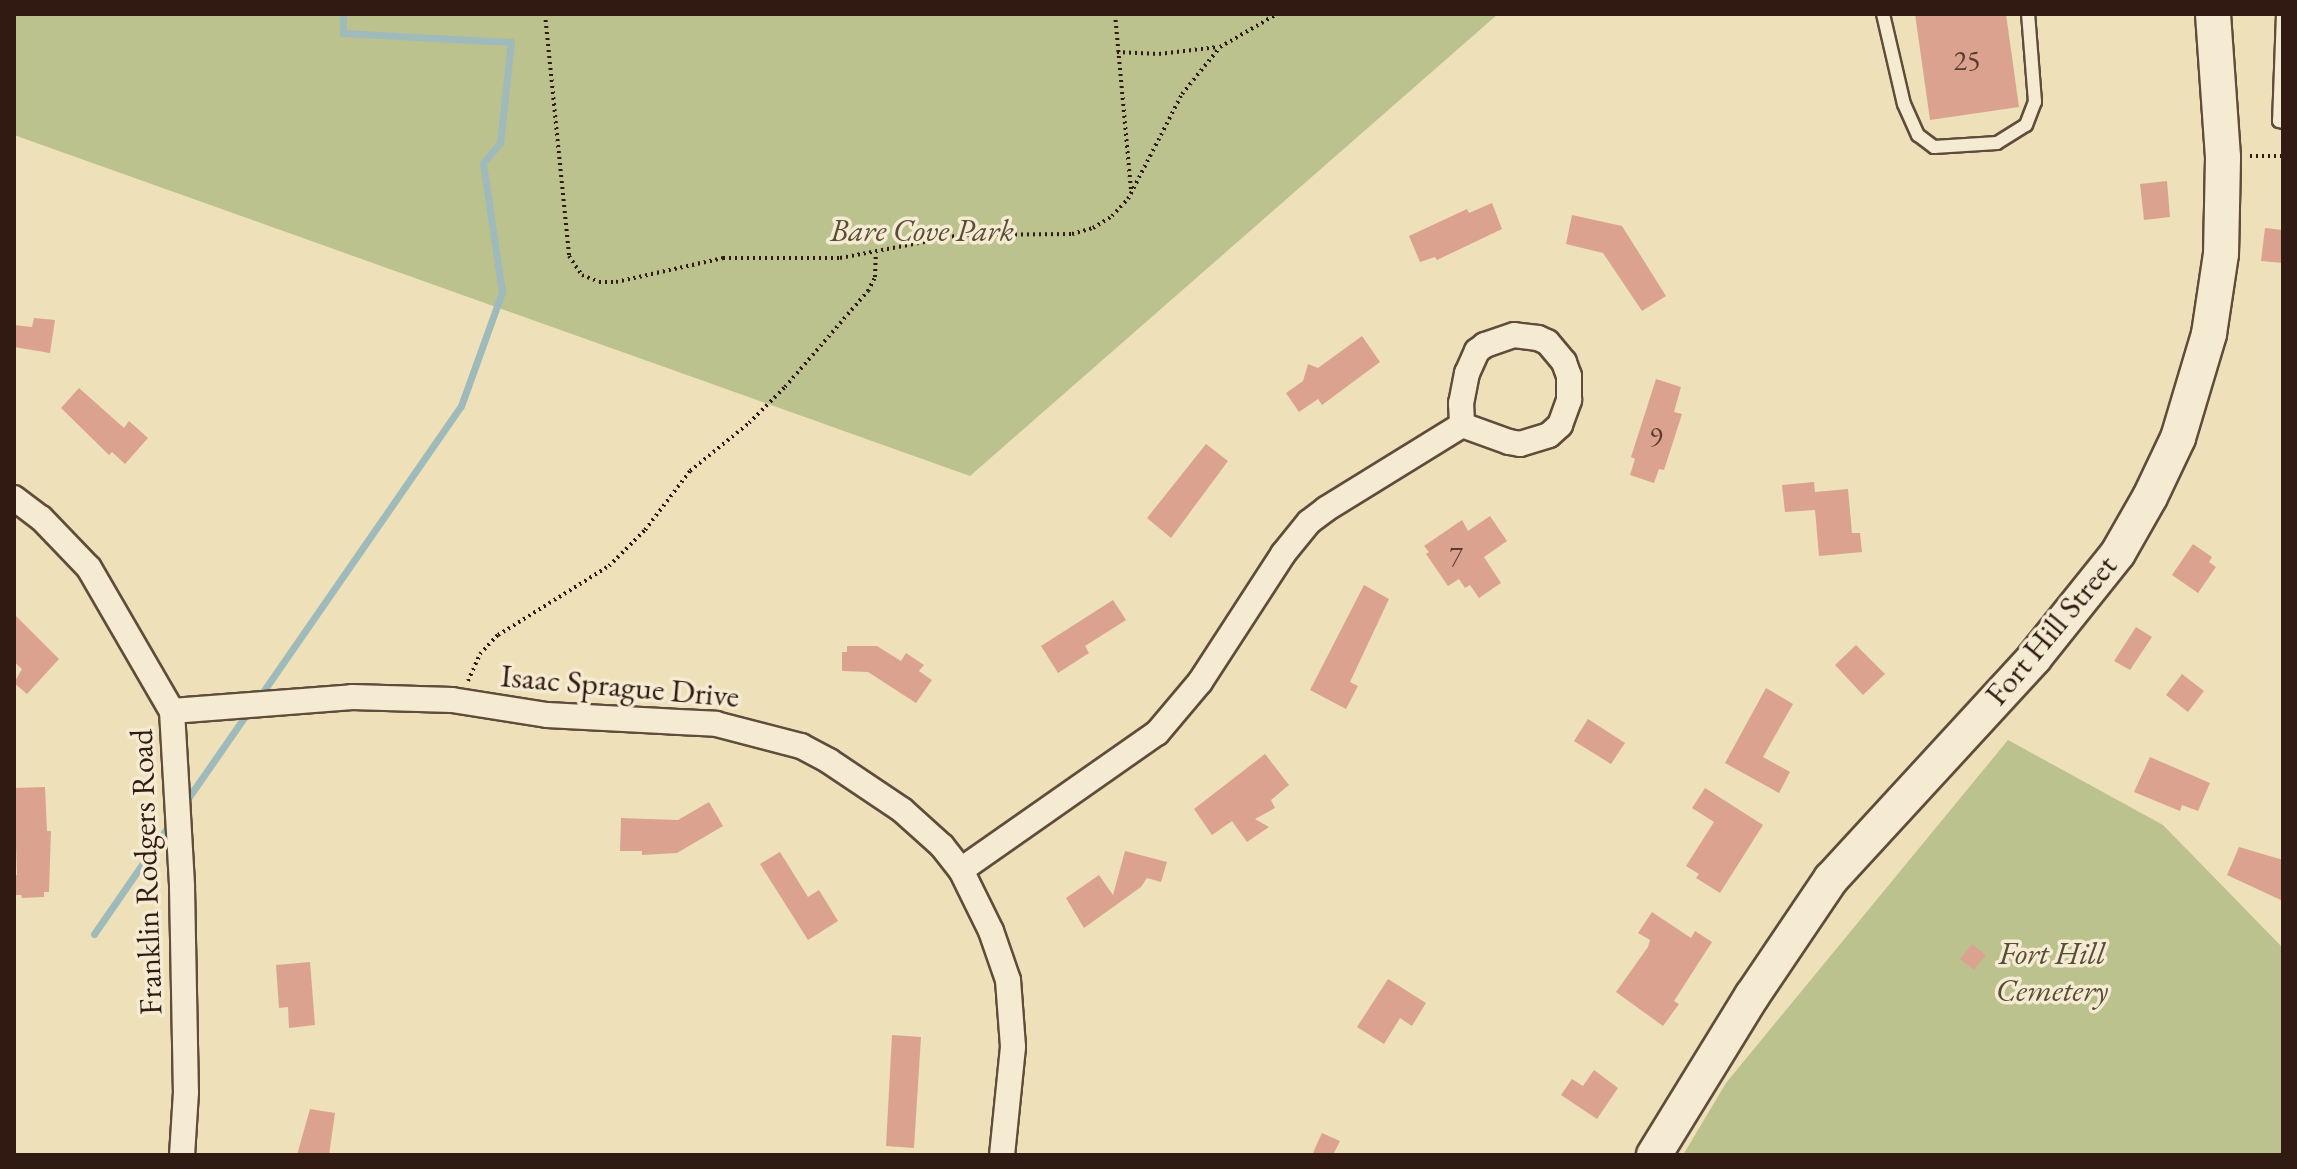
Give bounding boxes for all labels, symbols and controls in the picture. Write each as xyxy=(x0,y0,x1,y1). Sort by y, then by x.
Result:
house number: 25 xyxy=(1954,43,1980,77)
park label: Bare Cove Park xyxy=(830,211,1014,249)
house number: 9 xyxy=(1649,419,1663,453)
house number: 7 xyxy=(1449,539,1463,573)
street label: Fort Hill Street xyxy=(1977,547,2125,713)
street label: Isaac Sprague Drive xyxy=(499,656,741,716)
street label: Franklin Rodgers Road xyxy=(122,728,170,1016)
park label: Fort Hill Cemetery xyxy=(1996,935,2108,1010)

